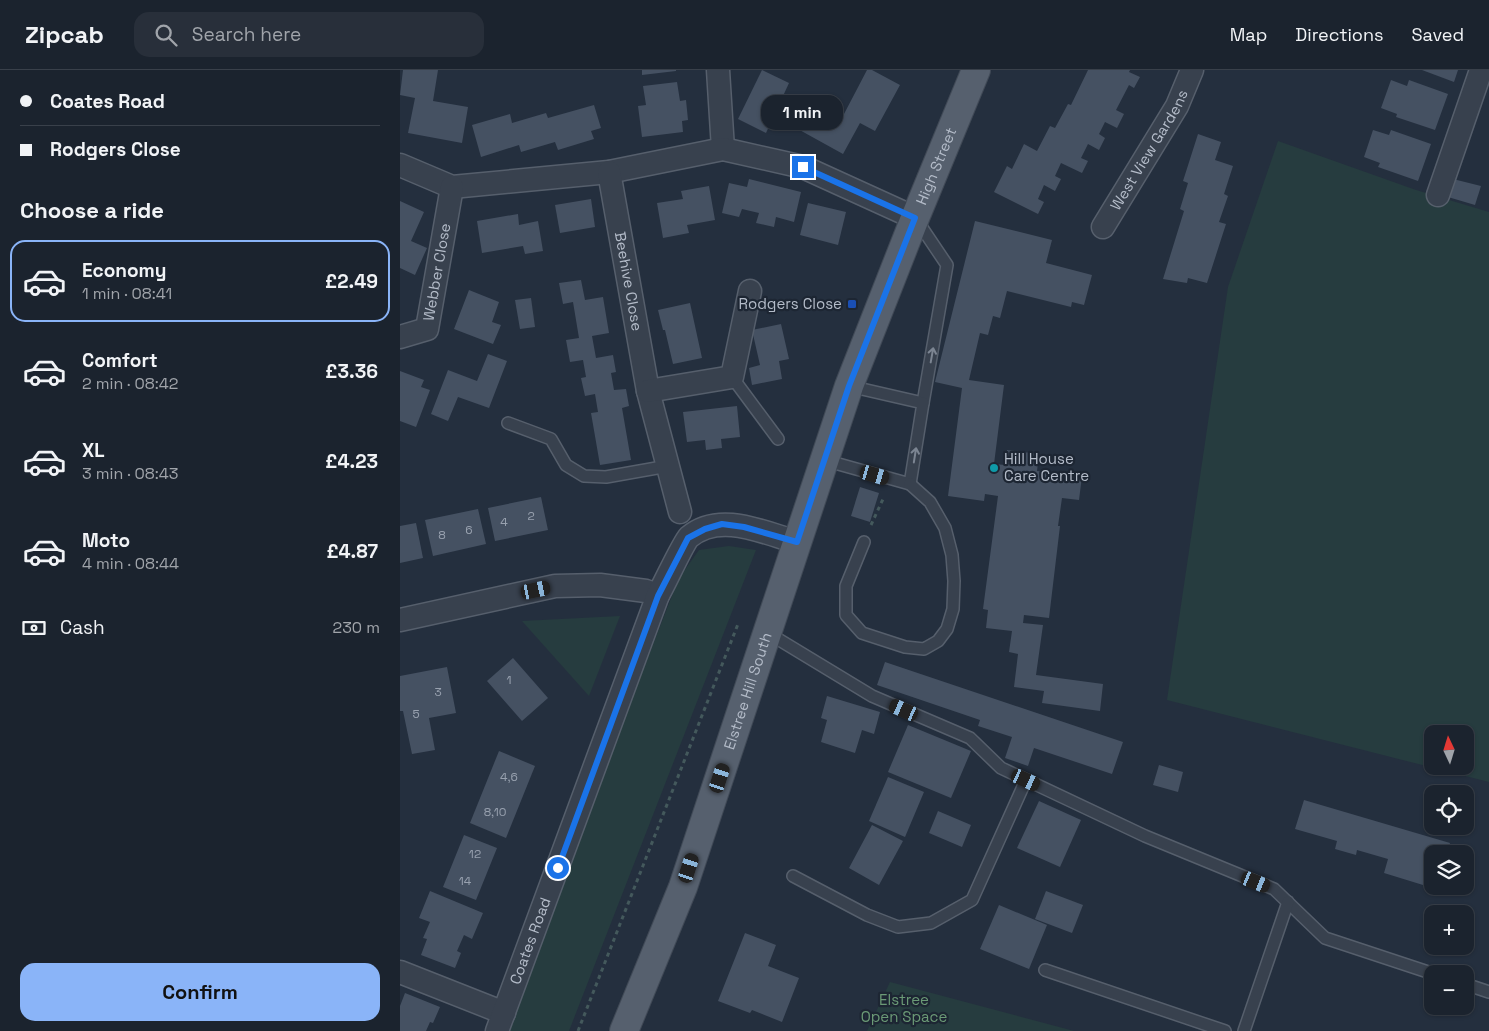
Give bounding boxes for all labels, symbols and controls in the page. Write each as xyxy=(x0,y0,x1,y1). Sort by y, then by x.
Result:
search box xyxy=(134,12,484,57)
text: Zipcab xyxy=(25,19,104,50)
icon: search xyxy=(152,21,180,49)
text: Search here xyxy=(192,22,301,47)
text: Map xyxy=(1230,23,1267,46)
text: Directions xyxy=(1295,23,1384,46)
text: Saved xyxy=(1412,23,1464,46)
street label: West View Gardens xyxy=(1106,87,1192,213)
text: Coates Road xyxy=(50,89,165,114)
callout: 1 min xyxy=(762,94,844,129)
text: 1 min xyxy=(782,102,822,123)
street label: High Street xyxy=(911,124,960,208)
text: Rodgers Close xyxy=(50,137,181,162)
route end xyxy=(792,156,814,178)
text: Choose a ride xyxy=(20,196,164,224)
street label: Webber Close xyxy=(419,221,454,322)
street label: Beehive Close xyxy=(611,230,647,332)
text: Economy xyxy=(82,258,166,283)
icon: car xyxy=(22,259,67,304)
text: £2.49 xyxy=(325,269,378,294)
text: 1 min · 08:41 xyxy=(82,283,172,304)
place label: Rodgers Close xyxy=(738,294,842,313)
marker: Rodgers Close xyxy=(846,298,858,310)
one-way arrow xyxy=(927,347,937,363)
text: Comfort xyxy=(82,348,158,373)
icon: car xyxy=(22,349,67,394)
text: £3.36 xyxy=(325,359,378,384)
text: 2 min · 08:42 xyxy=(82,373,178,394)
text: XL xyxy=(82,438,105,463)
icon: car xyxy=(22,439,67,484)
one-way arrow xyxy=(910,448,920,464)
text: £4.23 xyxy=(325,449,378,474)
place label: Hill House Care Centre xyxy=(1004,449,1089,485)
marker: Hill House Care Centre xyxy=(988,462,1000,474)
text: 3 min · 08:43 xyxy=(82,463,178,484)
car xyxy=(858,464,891,486)
house number: 2 xyxy=(527,508,535,524)
house number: 4 xyxy=(500,514,508,530)
house number: 6 xyxy=(465,522,473,538)
house number: 8 xyxy=(438,527,446,543)
text: Moto xyxy=(82,528,130,553)
icon: car xyxy=(22,529,67,574)
text: £4.87 xyxy=(326,539,378,564)
text: 4 min · 08:44 xyxy=(82,553,179,574)
car xyxy=(519,580,552,600)
icon: cash xyxy=(20,614,48,642)
text: Cash xyxy=(60,615,105,640)
text: 230 m xyxy=(333,617,380,638)
street label: Elstree Hill South xyxy=(719,630,776,752)
house number: 1 xyxy=(506,672,512,688)
house number: 3 xyxy=(434,684,442,700)
car xyxy=(887,697,920,723)
house number: 5 xyxy=(412,706,420,722)
north arrow xyxy=(1424,725,1474,775)
map controls xyxy=(1424,725,1474,1015)
car xyxy=(708,761,731,795)
car xyxy=(1009,767,1042,793)
house number: 4,6 xyxy=(500,769,518,785)
button: locate xyxy=(1424,785,1474,835)
house number: 8,10 xyxy=(484,804,506,820)
button: layers xyxy=(1424,845,1474,895)
house number: 12 xyxy=(469,846,481,862)
car xyxy=(677,851,700,885)
route start xyxy=(547,857,569,879)
car xyxy=(1239,869,1272,895)
house number: 14 xyxy=(459,873,472,889)
street label: Coates Road xyxy=(505,895,554,987)
button: + xyxy=(1424,905,1474,955)
button: Confirm xyxy=(20,963,380,1021)
button: − xyxy=(1424,965,1474,1015)
park label: Elstree Open Space xyxy=(861,990,947,1026)

